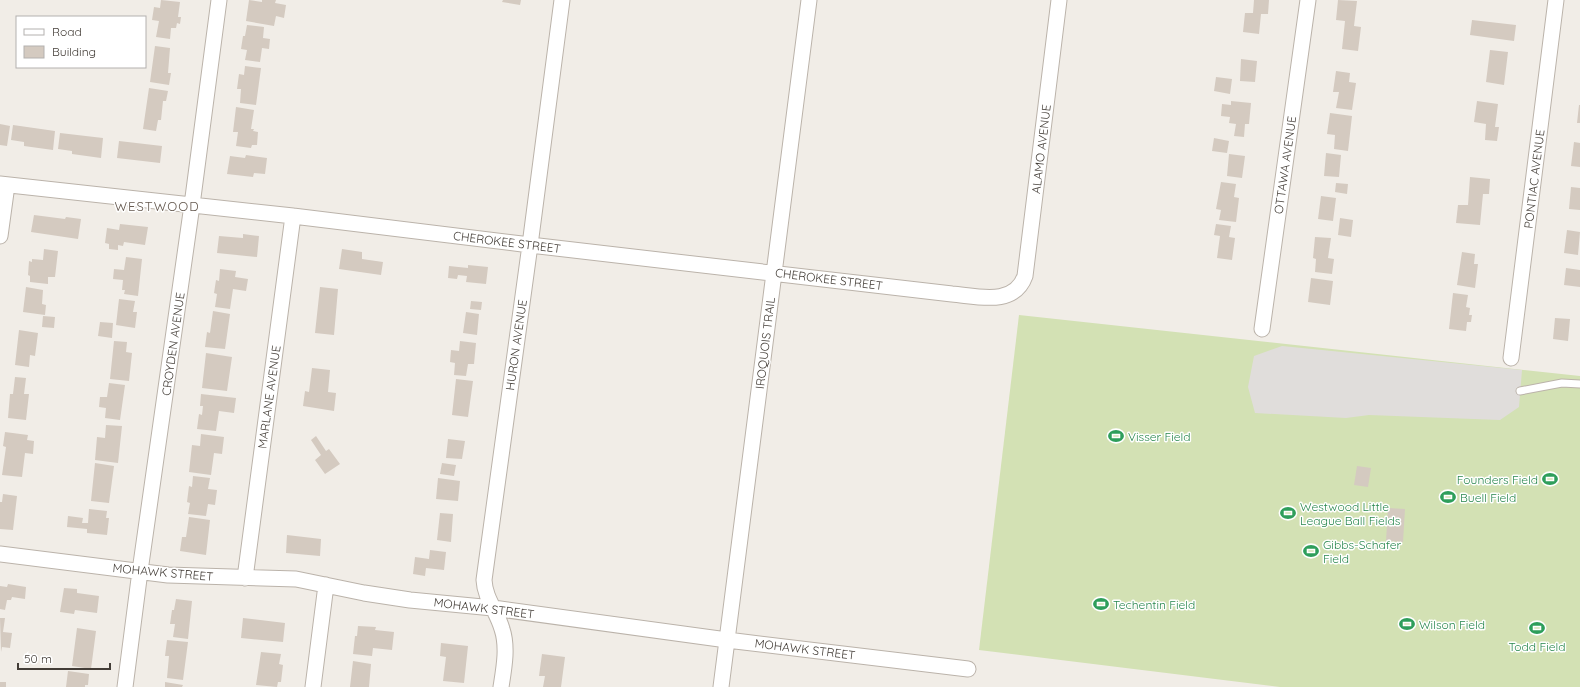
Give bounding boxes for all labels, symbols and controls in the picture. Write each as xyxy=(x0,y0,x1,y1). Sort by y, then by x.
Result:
legend xyxy=(16,16,146,68)
text: Road xyxy=(52,24,82,39)
text: Building xyxy=(52,44,96,59)
street label: ALAMO AVENUE xyxy=(1028,103,1054,195)
street label: OTTAWA AVENUE xyxy=(1271,115,1299,215)
street label: PONTIAC AVENUE xyxy=(1520,128,1548,229)
district label: WESTWOOD xyxy=(115,198,200,214)
street label: CHEROKEE STREET xyxy=(452,228,562,256)
street label: CHEROKEE STREET xyxy=(774,265,884,293)
street label: CROYDEN AVENUE xyxy=(158,291,188,397)
street label: IROQUOIS TRAIL xyxy=(752,296,778,390)
street label: HURON AVENUE xyxy=(502,298,530,392)
street label: MARLANE AVENUE xyxy=(254,344,284,450)
sports icon: Visser Field xyxy=(1107,427,1125,445)
place label: Visser Field xyxy=(1128,429,1191,444)
sports icon: Founders Field xyxy=(1541,470,1559,488)
place label: Founders Field xyxy=(1457,472,1538,487)
sports icon: Buell Field xyxy=(1439,488,1457,506)
place label: Buell Field xyxy=(1460,490,1516,505)
place label: Westwood Little League Ball Fields xyxy=(1300,499,1401,528)
sports icon: Westwood Little League Ball Fields xyxy=(1279,504,1297,522)
place label: Gibbs-Schafer Field xyxy=(1323,537,1401,566)
sports icon: Gibbs-Schafer Field xyxy=(1302,542,1320,560)
street label: MOHAWK STREET xyxy=(112,560,214,584)
street label: MOHAWK STREET xyxy=(433,594,535,622)
sports icon: Techentin Field xyxy=(1092,595,1110,613)
place label: Techentin Field xyxy=(1113,597,1195,612)
sports icon: Wilson Field xyxy=(1398,615,1416,633)
place label: Wilson Field xyxy=(1419,617,1485,632)
sports icon: Todd Field xyxy=(1528,619,1546,637)
street label: MOHAWK STREET xyxy=(754,635,856,663)
place label: Todd Field xyxy=(1509,639,1565,654)
scale bar xyxy=(18,645,110,671)
text: 50 m xyxy=(24,651,52,666)

